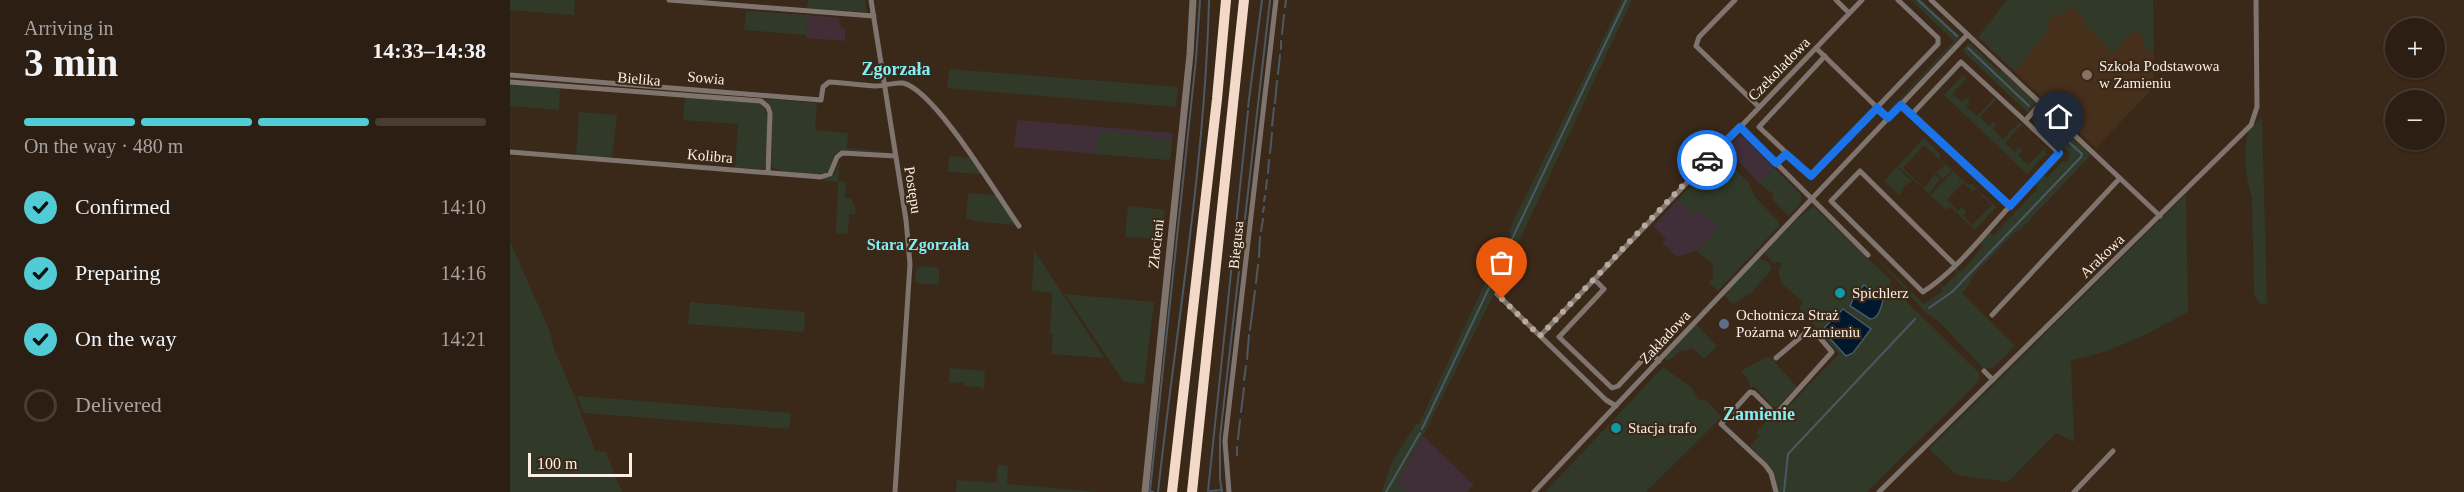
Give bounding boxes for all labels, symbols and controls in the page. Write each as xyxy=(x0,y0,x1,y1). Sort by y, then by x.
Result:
text: Arriving in xyxy=(24,17,113,39)
map controls xyxy=(2385,18,2445,150)
button: + xyxy=(2385,18,2445,78)
street label: Czekoladowa xyxy=(1745,34,1813,104)
text: 14:33–14:38 xyxy=(372,38,486,63)
text: 3 min xyxy=(24,41,118,84)
place label: Szkoła Podstawowa w Zamieniu xyxy=(2099,58,2220,91)
district label: Zgorzała xyxy=(862,59,931,79)
street label: Sowia xyxy=(687,68,726,88)
marker: Szkoła Podstawowa w Zamieniu xyxy=(2080,68,2094,82)
street label: Bielika xyxy=(617,69,662,89)
button: − xyxy=(2385,90,2445,150)
pin xyxy=(2033,91,2084,153)
icon: home xyxy=(2042,100,2075,133)
courier xyxy=(1677,130,1737,190)
text: On the way · 480 m xyxy=(24,135,183,157)
icon: car xyxy=(1691,144,1724,177)
street label: Kolibra xyxy=(686,146,734,166)
street label: Postępu xyxy=(901,165,925,215)
icon: check xyxy=(24,191,57,224)
text: Confirmed xyxy=(75,194,170,219)
text: 14:10 xyxy=(440,196,486,218)
street label: Złocieni xyxy=(1145,218,1167,270)
street label: Biegusa xyxy=(1226,220,1247,270)
street label: Arakowa xyxy=(2077,231,2128,281)
district label: Stara Zgorzała xyxy=(867,236,969,254)
pin xyxy=(1476,237,1527,299)
icon: bag xyxy=(1485,246,1518,279)
icon: check xyxy=(24,257,57,290)
text: Preparing xyxy=(75,260,161,285)
text: 14:16 xyxy=(440,262,486,284)
place label: Spichlerz xyxy=(1852,285,1909,301)
marker: Spichlerz xyxy=(1833,286,1847,300)
street label: Zakładowa xyxy=(1636,307,1694,367)
place label: Ochotnicza Straż Pożarna w Zamieniu xyxy=(1736,307,1861,340)
marker: Ochotnicza Straż Pożarna w Zamieniu xyxy=(1717,317,1731,331)
icon: check xyxy=(24,323,57,356)
text: On the way xyxy=(75,326,176,351)
text: 14:21 xyxy=(440,328,486,350)
text: Delivered xyxy=(75,392,162,417)
district label: Zamienie xyxy=(1723,404,1795,424)
place label: Stacja trafo xyxy=(1628,420,1697,436)
marker: Stacja trafo xyxy=(1609,421,1623,435)
scale bar xyxy=(528,450,632,478)
text: 100 m xyxy=(537,455,577,472)

